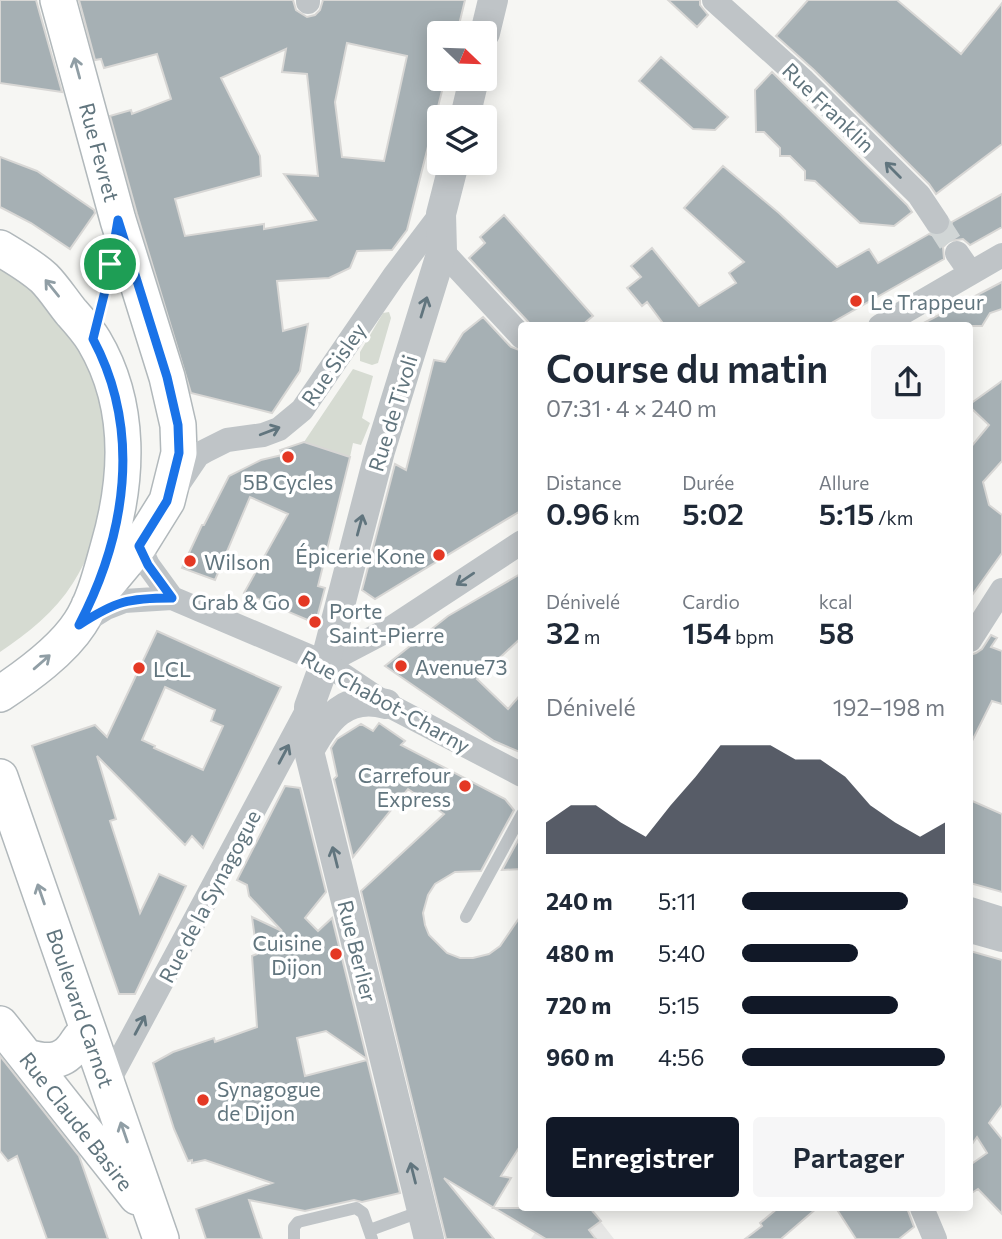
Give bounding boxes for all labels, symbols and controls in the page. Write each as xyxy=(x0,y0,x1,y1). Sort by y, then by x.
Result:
north arrow xyxy=(427,21,497,91)
map controls xyxy=(427,21,497,175)
one-way arrow xyxy=(69,57,82,79)
street label: Rue Franklin xyxy=(778,57,880,157)
street label: Rue Fevret xyxy=(75,100,125,204)
button: layers xyxy=(427,105,497,175)
one-way arrow xyxy=(885,161,902,178)
pin xyxy=(80,234,140,294)
icon: arrive xyxy=(91,245,129,283)
one-way arrow xyxy=(44,279,59,297)
place label: Le Trappeur xyxy=(870,289,984,314)
marker: Le Trappeur xyxy=(848,293,864,309)
one-way arrow xyxy=(418,296,431,318)
street label: Rue Sisley xyxy=(295,318,371,410)
text: Course du matin xyxy=(546,344,828,391)
button: share xyxy=(871,345,945,419)
street label: Rue de Tivoli xyxy=(362,352,422,474)
text: 07:31 · 4 × 240 m xyxy=(546,394,717,422)
one-way arrow xyxy=(258,424,280,437)
marker: 5B Cycles xyxy=(280,449,296,465)
place label: 5B Cycles xyxy=(243,469,333,494)
text: Distance xyxy=(546,471,622,494)
text: Durée xyxy=(682,471,734,494)
text: Allure xyxy=(819,471,869,494)
text: 0.96 xyxy=(546,494,609,531)
text: 5:02 xyxy=(682,494,744,531)
text: 5:15 xyxy=(819,494,874,531)
text: km xyxy=(609,506,640,529)
text: /km xyxy=(874,506,913,529)
one-way arrow xyxy=(354,514,367,537)
place label: Épicerie Kone xyxy=(295,543,425,568)
marker: Épicerie Kone xyxy=(431,547,447,563)
place label: Wilson xyxy=(204,549,270,574)
marker: Wilson xyxy=(182,553,198,569)
one-way arrow xyxy=(455,572,475,586)
place label: Grab & Go xyxy=(192,589,290,614)
text: Dénivelé xyxy=(546,590,620,613)
text: Cardio xyxy=(682,590,740,613)
text: kcal xyxy=(819,590,853,613)
marker: Grab & Go xyxy=(296,593,312,609)
place label: Porte Saint-Pierre xyxy=(329,598,444,647)
text: 32 xyxy=(546,613,580,650)
text: 154 xyxy=(682,613,731,650)
text: 58 xyxy=(819,613,855,650)
marker: Porte Saint-Pierre xyxy=(307,614,323,630)
text: m xyxy=(580,625,600,648)
text: bpm xyxy=(731,625,774,648)
street label: Rue Chabot-Charny xyxy=(297,644,475,758)
one-way arrow xyxy=(33,654,51,670)
place label: Avenue73 xyxy=(415,654,507,679)
place label: LCL xyxy=(153,656,191,681)
marker: Avenue73 xyxy=(393,658,409,674)
marker: LCL xyxy=(131,660,147,676)
text: Dénivelé xyxy=(546,693,636,721)
text: 192–198 m xyxy=(833,693,945,721)
one-way arrow xyxy=(278,744,291,765)
place label: Carrefour Express xyxy=(358,762,451,811)
marker: Carrefour Express xyxy=(457,778,473,794)
street label: Rue de la Synagogue xyxy=(153,805,265,987)
one-way arrow xyxy=(328,846,341,868)
one-way arrow xyxy=(34,883,46,905)
text: 240 m xyxy=(546,887,613,915)
text: 5:11 xyxy=(658,887,696,915)
street label: Rue Berlier xyxy=(333,898,383,1004)
street label: Boulevard Carnot xyxy=(42,925,120,1091)
place label: Cuisine Dijon xyxy=(252,930,322,979)
text: 480 m xyxy=(546,939,614,967)
text: 5:40 xyxy=(658,939,705,967)
marker: Cuisine Dijon xyxy=(328,946,344,962)
text: 720 m xyxy=(546,991,611,1019)
text: 5:15 xyxy=(658,991,700,1019)
one-way arrow xyxy=(133,1015,147,1035)
text: 960 m xyxy=(546,1043,614,1071)
text: 4:56 xyxy=(658,1043,704,1071)
street label: Rue Claude Basire xyxy=(15,1047,139,1195)
place label: Synagogue de Dijon xyxy=(217,1076,321,1125)
marker: Synagogue de Dijon xyxy=(195,1092,211,1108)
button: Enregistrer xyxy=(546,1117,739,1197)
button: Partager xyxy=(753,1117,945,1197)
one-way arrow xyxy=(117,1121,129,1143)
one-way arrow xyxy=(406,1162,419,1184)

